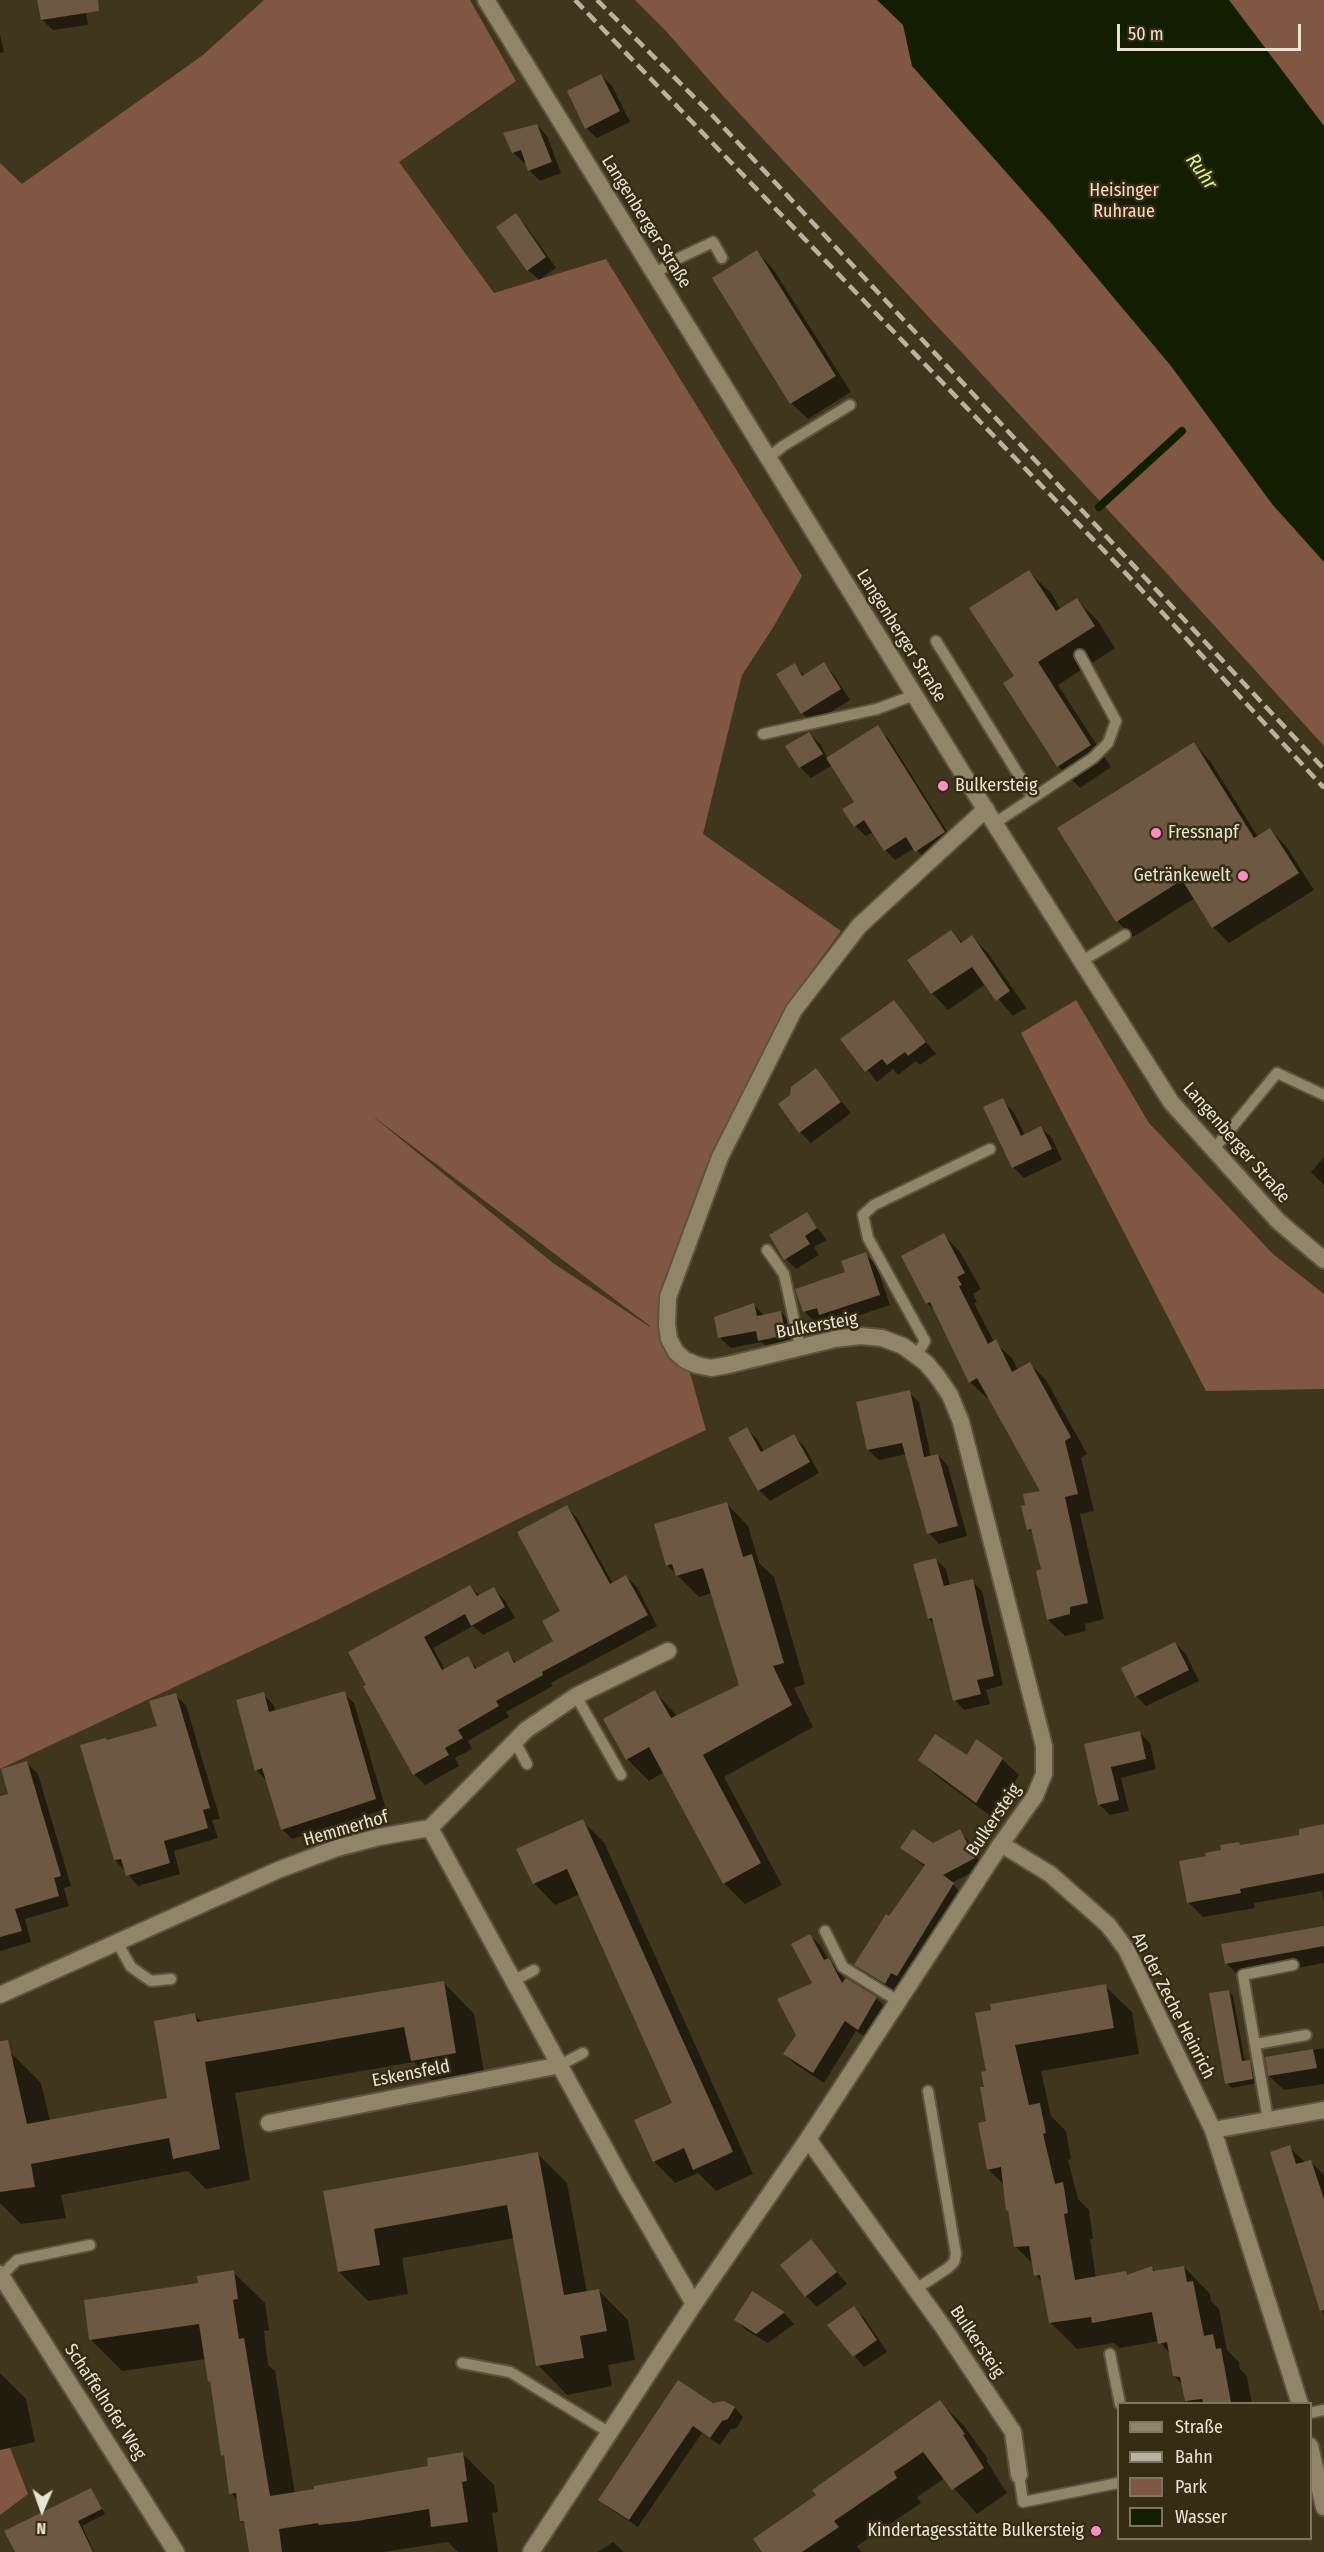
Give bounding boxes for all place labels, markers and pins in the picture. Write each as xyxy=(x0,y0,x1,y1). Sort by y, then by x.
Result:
place label: Bulkersteig xyxy=(955,775,1037,797)
marker: Bulkersteig xyxy=(936,779,950,793)
place label: Fressnapf xyxy=(1168,822,1239,844)
marker: Fressnapf xyxy=(1149,826,1163,840)
place label: Getränkewelt xyxy=(1133,865,1231,887)
marker: Getränkewelt xyxy=(1236,869,1250,883)
place label: Kindertagesstätte Bulkersteig xyxy=(867,2520,1084,2542)
marker: Kindertagesstätte Bulkersteig xyxy=(1089,2524,1103,2538)

